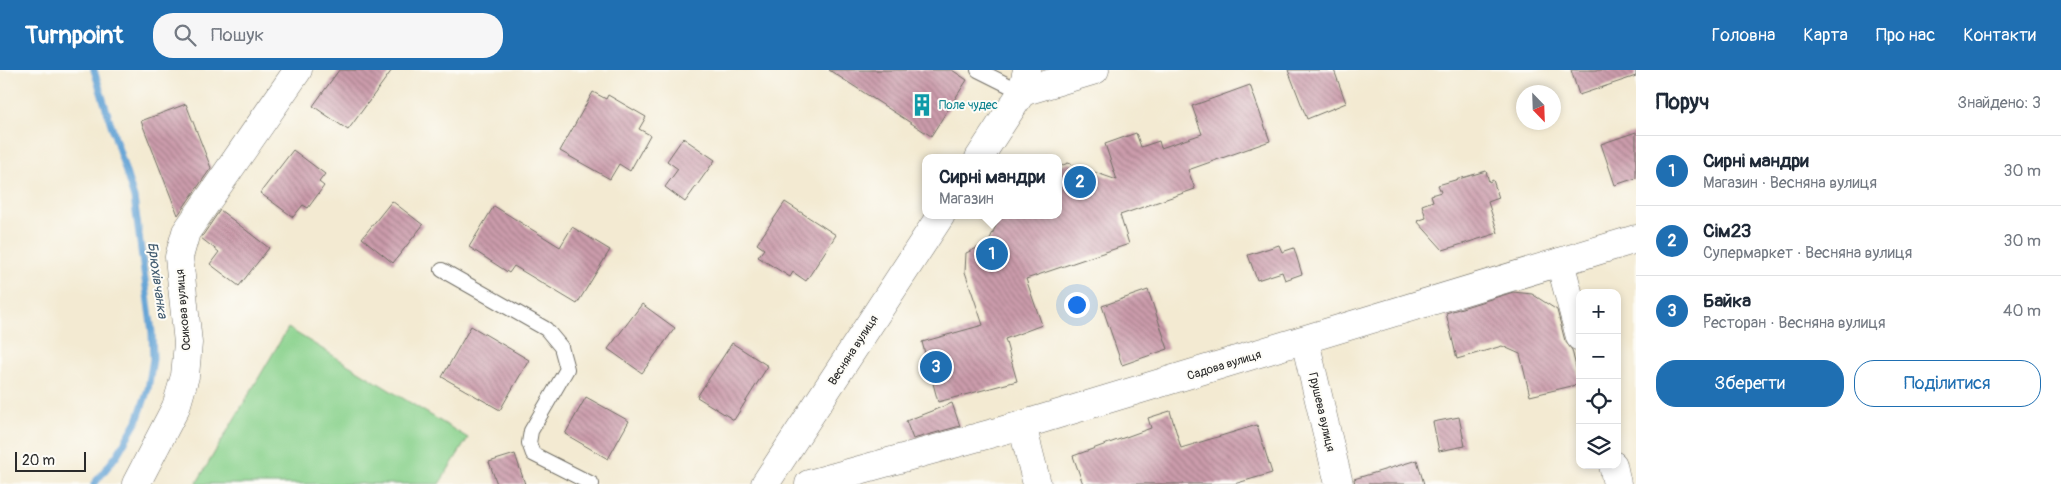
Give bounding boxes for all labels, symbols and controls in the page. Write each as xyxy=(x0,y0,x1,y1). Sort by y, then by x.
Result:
search box xyxy=(153,13,503,58)
text: Turnpoint xyxy=(25,21,123,50)
icon: search xyxy=(171,21,199,49)
text: Пошук xyxy=(211,23,264,47)
text: Головна xyxy=(1712,24,1775,47)
text: Карта xyxy=(1803,24,1848,47)
text: Про нас xyxy=(1876,24,1935,47)
text: Контакти xyxy=(1963,24,2036,47)
north arrow xyxy=(1516,85,1561,130)
text: Поруч xyxy=(1656,89,1709,116)
building icon: Поле чудес xyxy=(909,92,935,118)
text: Знайдено: 3 xyxy=(1958,93,2041,113)
place label: Поле чудес xyxy=(939,98,998,113)
text: Сирні мандри xyxy=(1703,149,1809,173)
popup xyxy=(922,154,1062,219)
text: 1 xyxy=(1669,161,1675,181)
text: 30 m xyxy=(2003,161,2041,181)
pin: 2 xyxy=(1064,163,1096,201)
text: Сирні мандри xyxy=(939,165,1045,189)
text: Магазин · Весняна вулиця xyxy=(1703,173,1877,193)
text: Магазин xyxy=(939,189,994,209)
text: Сім23 xyxy=(1703,219,1751,243)
text: 2 xyxy=(1668,231,1676,251)
text: 30 m xyxy=(2003,231,2041,251)
pin: 1 xyxy=(976,235,1008,273)
water label: Брюхівчанка xyxy=(144,241,171,321)
text: Супермаркет · Весняна вулиця xyxy=(1703,243,1912,263)
street label: Осикова вулиця xyxy=(172,268,195,351)
map controls xyxy=(1576,289,1621,469)
button: + xyxy=(1576,289,1621,334)
text: Байка xyxy=(1703,289,1751,313)
your location xyxy=(1064,292,1090,318)
text: 3 xyxy=(1668,301,1676,321)
text: 40 m xyxy=(2003,301,2041,321)
street label: Весняна вулиця xyxy=(825,312,882,388)
text: Ресторан · Весняна вулиця xyxy=(1703,313,1886,333)
button: − xyxy=(1576,334,1621,379)
street label: Садова вулиця xyxy=(1185,347,1263,384)
pin: 3 xyxy=(920,348,952,386)
button: Зберегти xyxy=(1656,360,1844,407)
button: Поділитися xyxy=(1854,360,2041,407)
street label: Грушева вулиця xyxy=(1305,371,1338,454)
button: locate xyxy=(1576,379,1621,424)
button: layers xyxy=(1576,424,1621,469)
scale bar xyxy=(15,449,86,472)
text: 20 m xyxy=(22,452,55,469)

